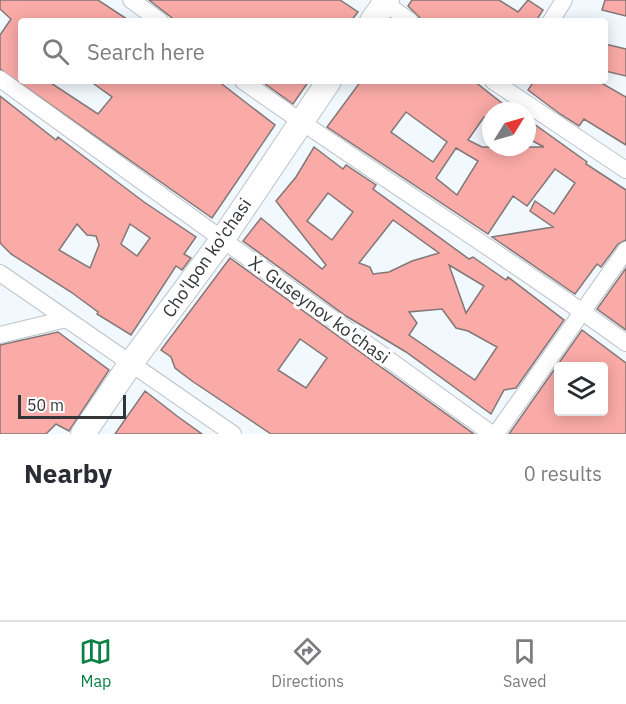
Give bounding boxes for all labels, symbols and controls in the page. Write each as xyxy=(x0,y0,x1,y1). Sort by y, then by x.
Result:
search box xyxy=(18,18,608,84)
icon: search xyxy=(39,35,72,68)
text: Search here xyxy=(87,37,205,66)
north arrow xyxy=(482,102,536,156)
street label: Cho'lpon ko'chasi xyxy=(157,194,256,322)
street label: X. Guseynov ko'chasi xyxy=(244,251,394,369)
map controls xyxy=(554,362,608,416)
button: layers xyxy=(554,362,608,416)
scale bar xyxy=(18,392,126,420)
text: 50 m xyxy=(27,395,64,415)
text: Nearby xyxy=(24,456,112,490)
text: 0 results xyxy=(524,460,602,487)
tab: Map xyxy=(79,635,112,691)
tab: Directions xyxy=(271,635,344,691)
tab: Saved xyxy=(503,635,547,691)

